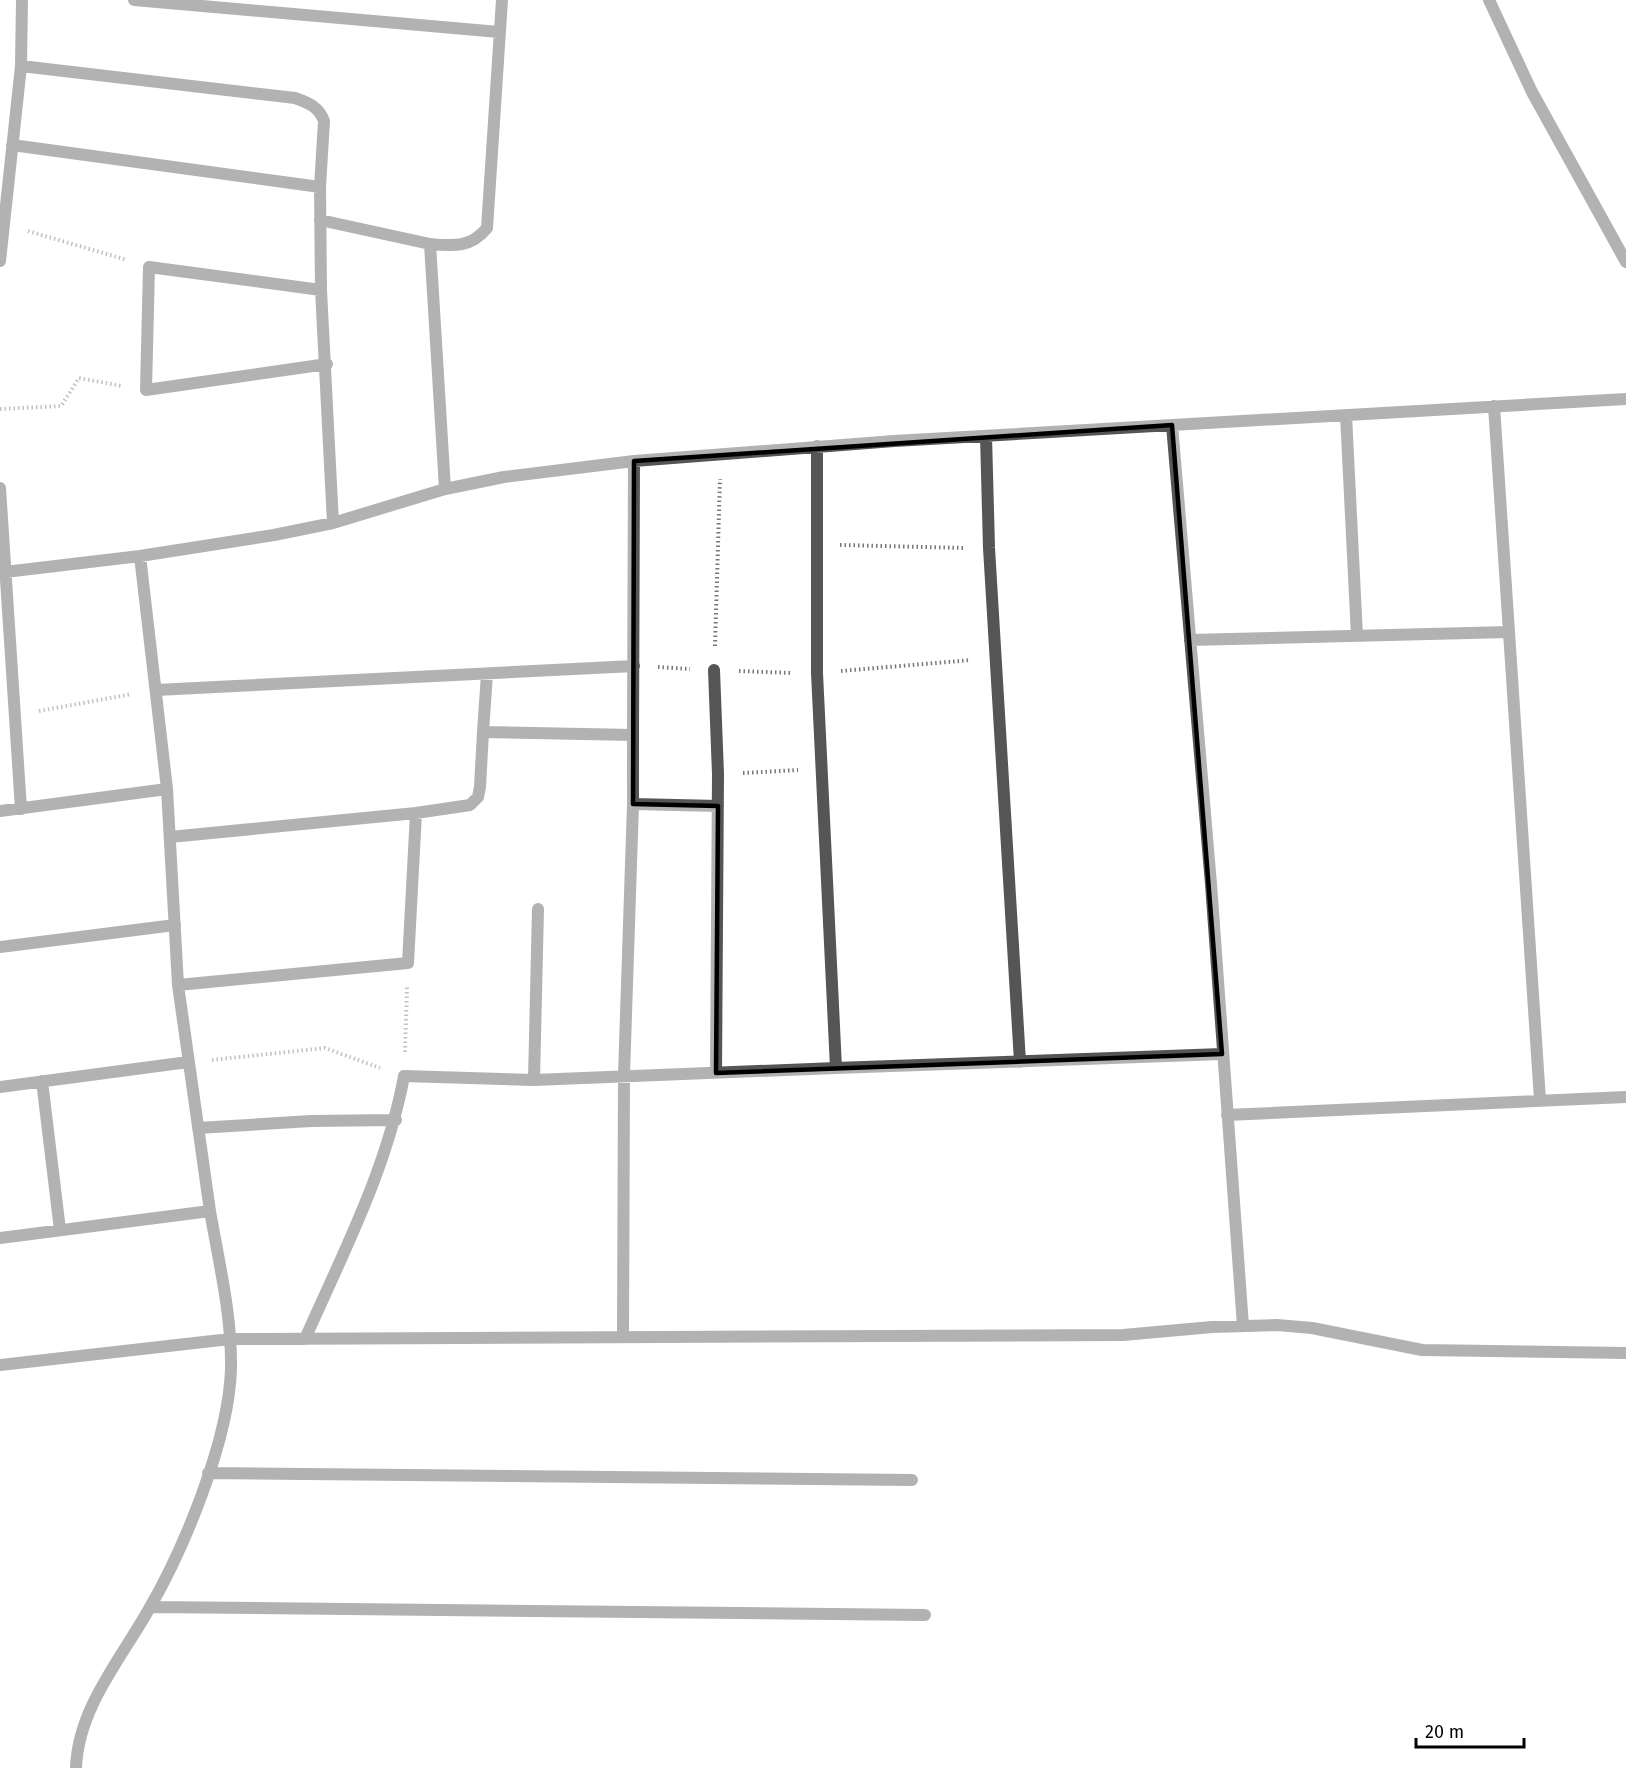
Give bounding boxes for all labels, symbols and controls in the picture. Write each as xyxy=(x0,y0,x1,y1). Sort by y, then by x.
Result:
scale bar xyxy=(1416,1711,1524,1749)
text: 20 m xyxy=(1425,1721,1464,1743)

